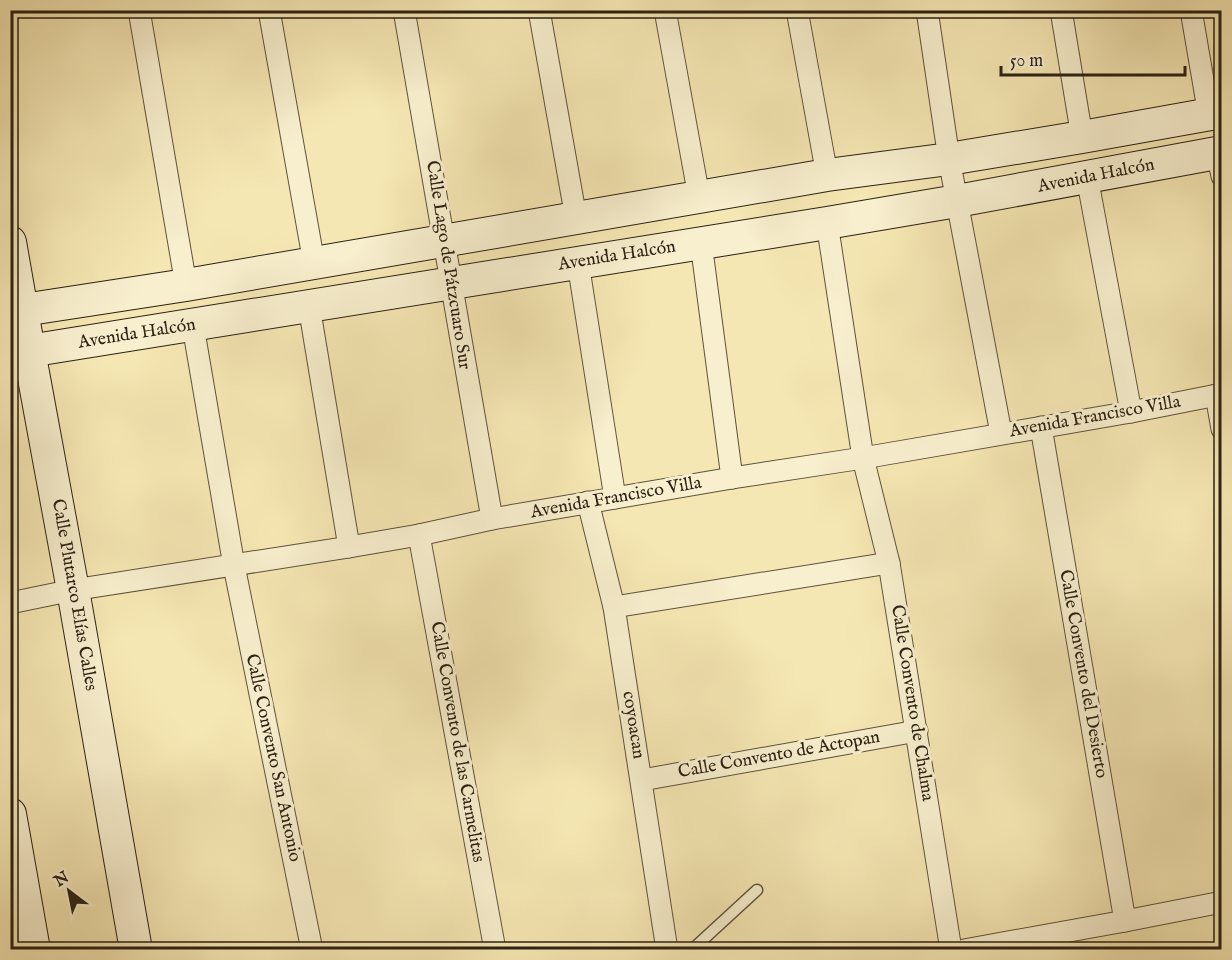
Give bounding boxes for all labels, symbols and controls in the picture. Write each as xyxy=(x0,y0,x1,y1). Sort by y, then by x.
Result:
scale bar xyxy=(1001,39,1186,77)
text: 50 m xyxy=(1010,50,1043,73)
street label: Avenida Halcón xyxy=(1035,153,1157,199)
street label: Calle Lago de Pátzcuaro Sur xyxy=(420,159,476,371)
street label: Avenida Halcón xyxy=(556,235,678,277)
street label: Avenida Halcón xyxy=(76,313,198,355)
street label: Avenida Francisco Villa xyxy=(1007,391,1182,444)
street label: Avenida Francisco Villa xyxy=(528,472,703,525)
street label: Calle Plutarco Elías Calles xyxy=(46,497,102,693)
street label: Calle Convento del Desierto xyxy=(1053,568,1113,780)
street label: Calle Convento de Chalma xyxy=(885,603,939,803)
street label: Calle Convento de las Carmelitas xyxy=(424,620,490,864)
street label: Calle Convento San Antonio xyxy=(240,652,306,864)
street label: coyoacan xyxy=(616,689,650,761)
street label: Calle Convento de Actopan xyxy=(676,726,882,784)
north arrow xyxy=(39,861,99,921)
text: N xyxy=(50,868,73,893)

